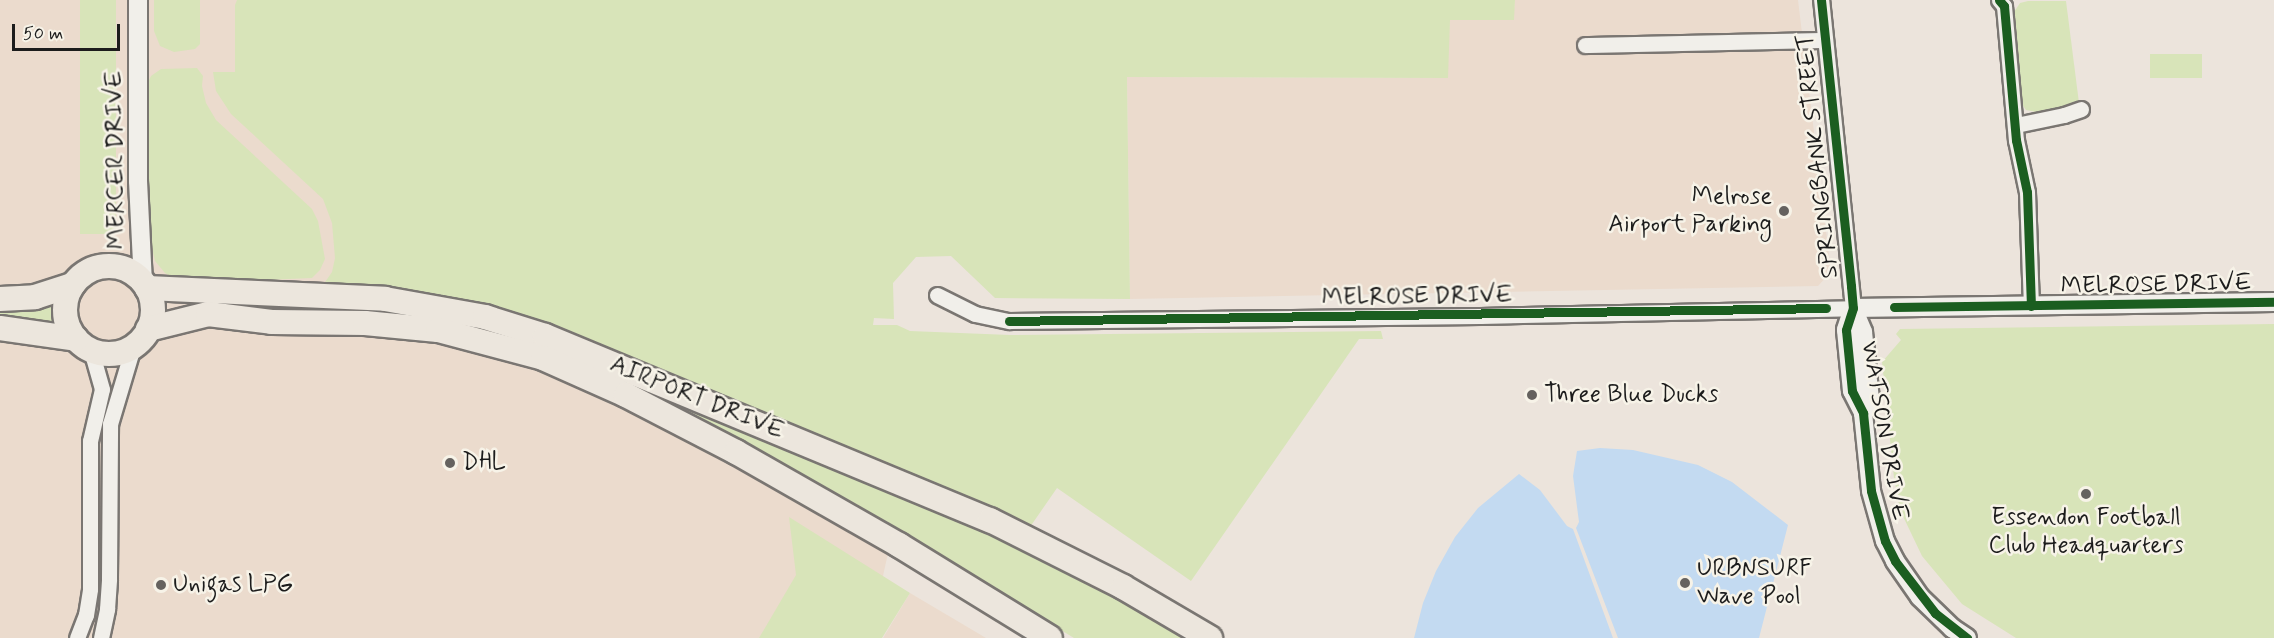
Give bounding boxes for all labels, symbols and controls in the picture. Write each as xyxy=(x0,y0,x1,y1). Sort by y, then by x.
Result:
scale bar xyxy=(15,12,123,50)
text: 50 m xyxy=(23,22,63,46)
street label: SPRINGBANK STREET xyxy=(1791,31,1845,281)
street label: MERCER DRIVE xyxy=(100,70,132,250)
place label: Melrose Airport Parking xyxy=(1612,183,1772,239)
marker: Melrose Airport Parking xyxy=(1777,204,1791,218)
street label: MELROSE DRIVE xyxy=(2060,269,2252,301)
street label: MELROSE DRIVE xyxy=(1321,281,1513,313)
street label: WATSON DRIVE xyxy=(1854,339,1914,523)
street label: AIRPORT DRIVE xyxy=(606,350,788,446)
place label: Three Blue Ducks xyxy=(1544,381,1717,409)
marker: Three Blue Ducks xyxy=(1525,388,1539,402)
place label: DHL xyxy=(462,449,506,477)
marker: DHL xyxy=(443,456,457,470)
marker: Essendon Football Club Headquarters xyxy=(2079,487,2093,501)
place label: Essendon Football Club Headquarters xyxy=(1988,504,2184,560)
place label: URBNSURF Wave Pool xyxy=(1697,555,1812,611)
place label: Unigas LPG xyxy=(173,571,293,599)
marker: URBNSURF Wave Pool xyxy=(1678,576,1692,590)
marker: Unigas LPG xyxy=(154,578,168,592)

